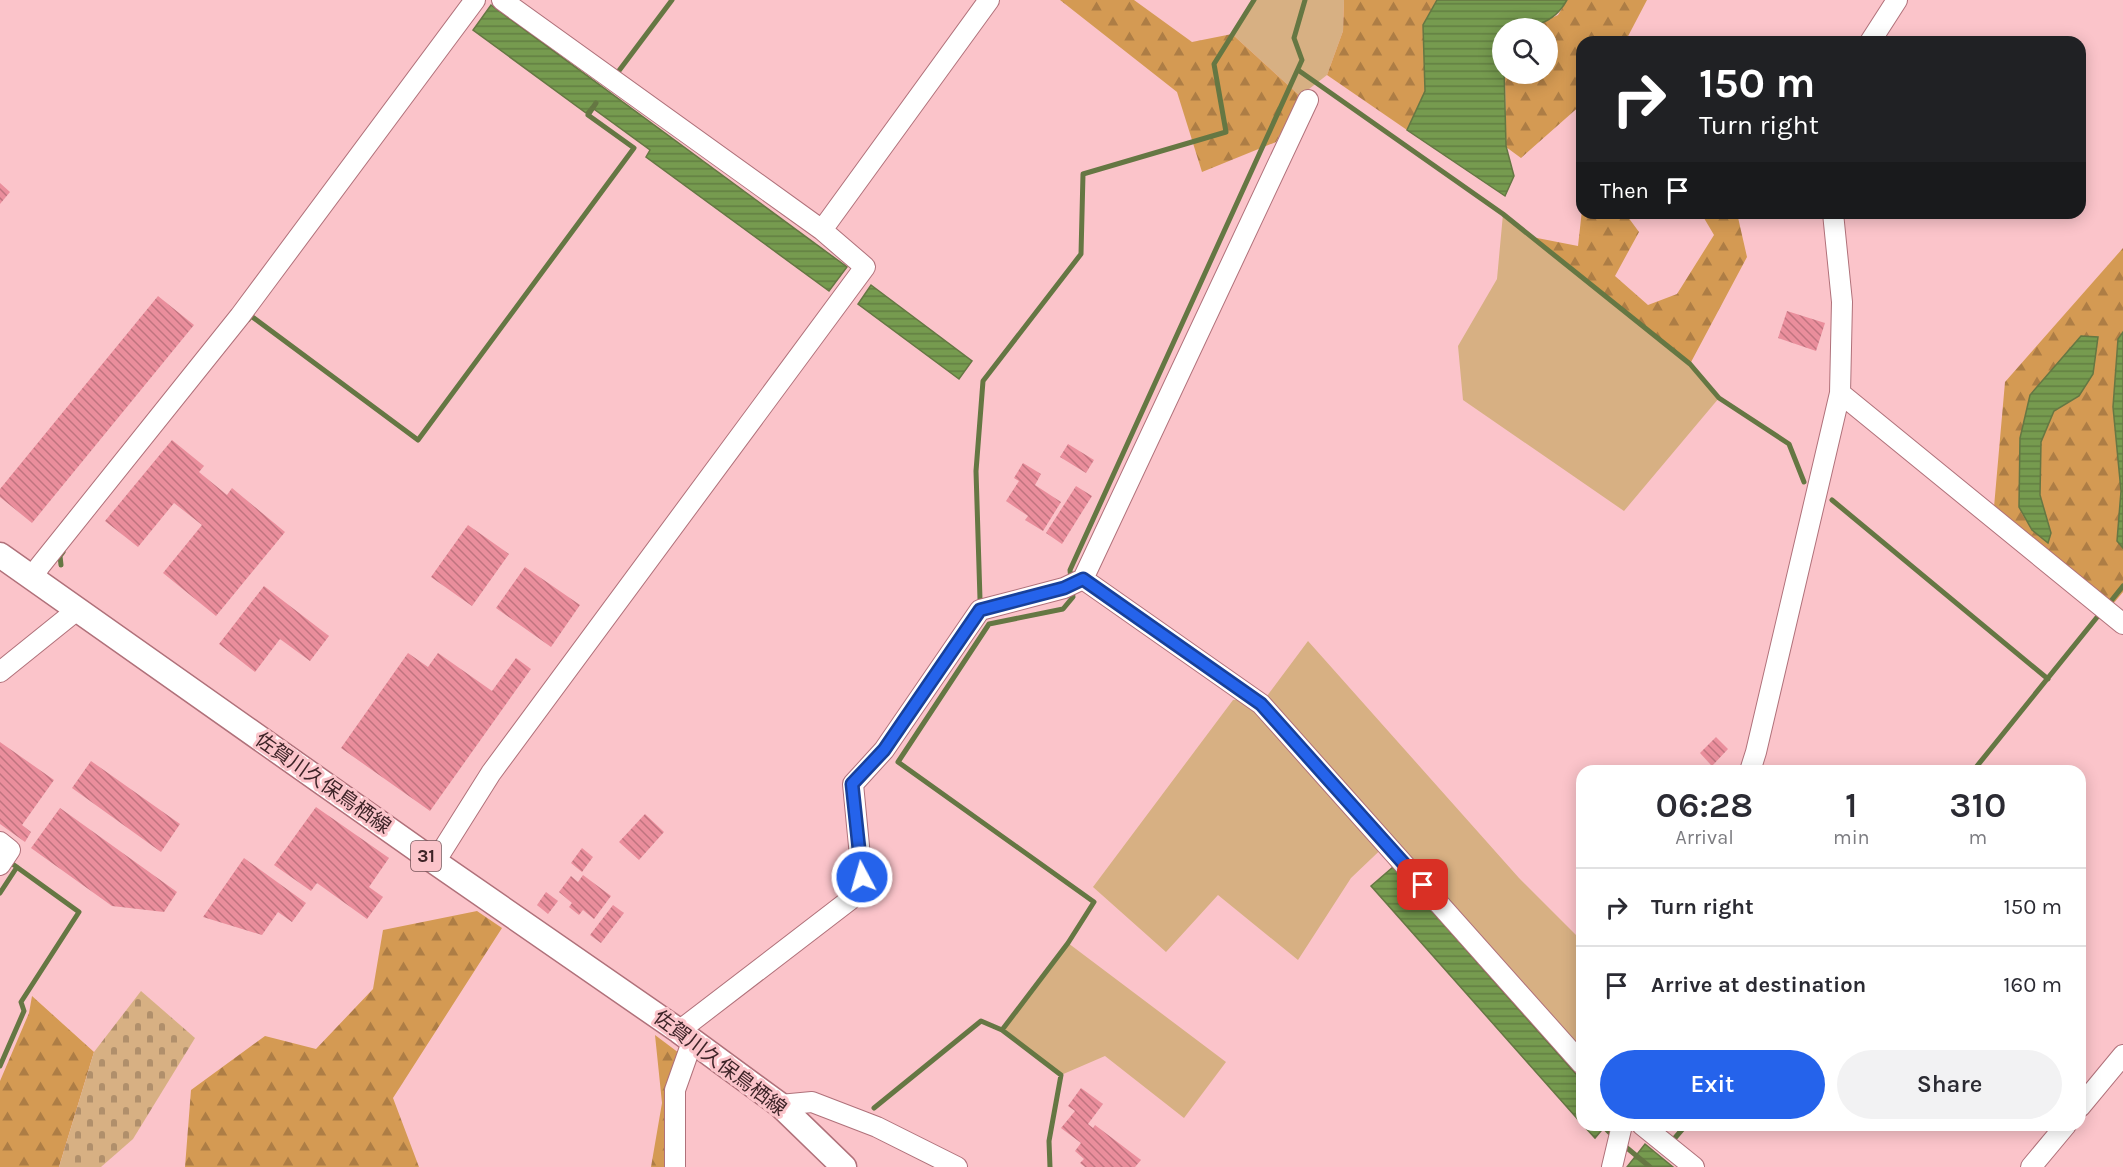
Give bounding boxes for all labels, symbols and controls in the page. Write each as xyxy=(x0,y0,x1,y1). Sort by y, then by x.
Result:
map controls xyxy=(1492,18,1558,84)
button: search xyxy=(1492,18,1558,84)
text: 150 m xyxy=(1699,58,1815,108)
icon: right xyxy=(1600,60,1678,138)
text: Turn right xyxy=(1699,109,1819,141)
icon: arrive xyxy=(1661,174,1694,207)
text: Then xyxy=(1600,178,1649,204)
street label: 佐賀川久保鳥栖線 xyxy=(251,728,395,838)
text: 06:28 xyxy=(1656,784,1753,826)
text: 1 xyxy=(1845,784,1858,826)
text: 310 xyxy=(1949,784,2006,826)
text: Arrival xyxy=(1675,826,1734,849)
text: min xyxy=(1833,826,1870,849)
text: m xyxy=(1968,826,1987,849)
road number: 31 xyxy=(411,841,441,871)
position arrow xyxy=(830,845,894,909)
pin xyxy=(1397,859,1448,910)
icon: arrive xyxy=(1406,868,1439,901)
icon: right xyxy=(1600,891,1633,924)
text: Turn right xyxy=(1651,894,1754,920)
text: 150 m xyxy=(2003,894,2062,920)
icon: arrive xyxy=(1600,969,1633,1002)
text: Arrive at destination xyxy=(1651,972,1866,998)
text: 160 m xyxy=(2003,972,2062,998)
street label: 佐賀川久保鳥栖線 xyxy=(649,1006,791,1120)
button: Exit xyxy=(1600,1050,1825,1119)
button: Share xyxy=(1837,1050,2062,1119)

